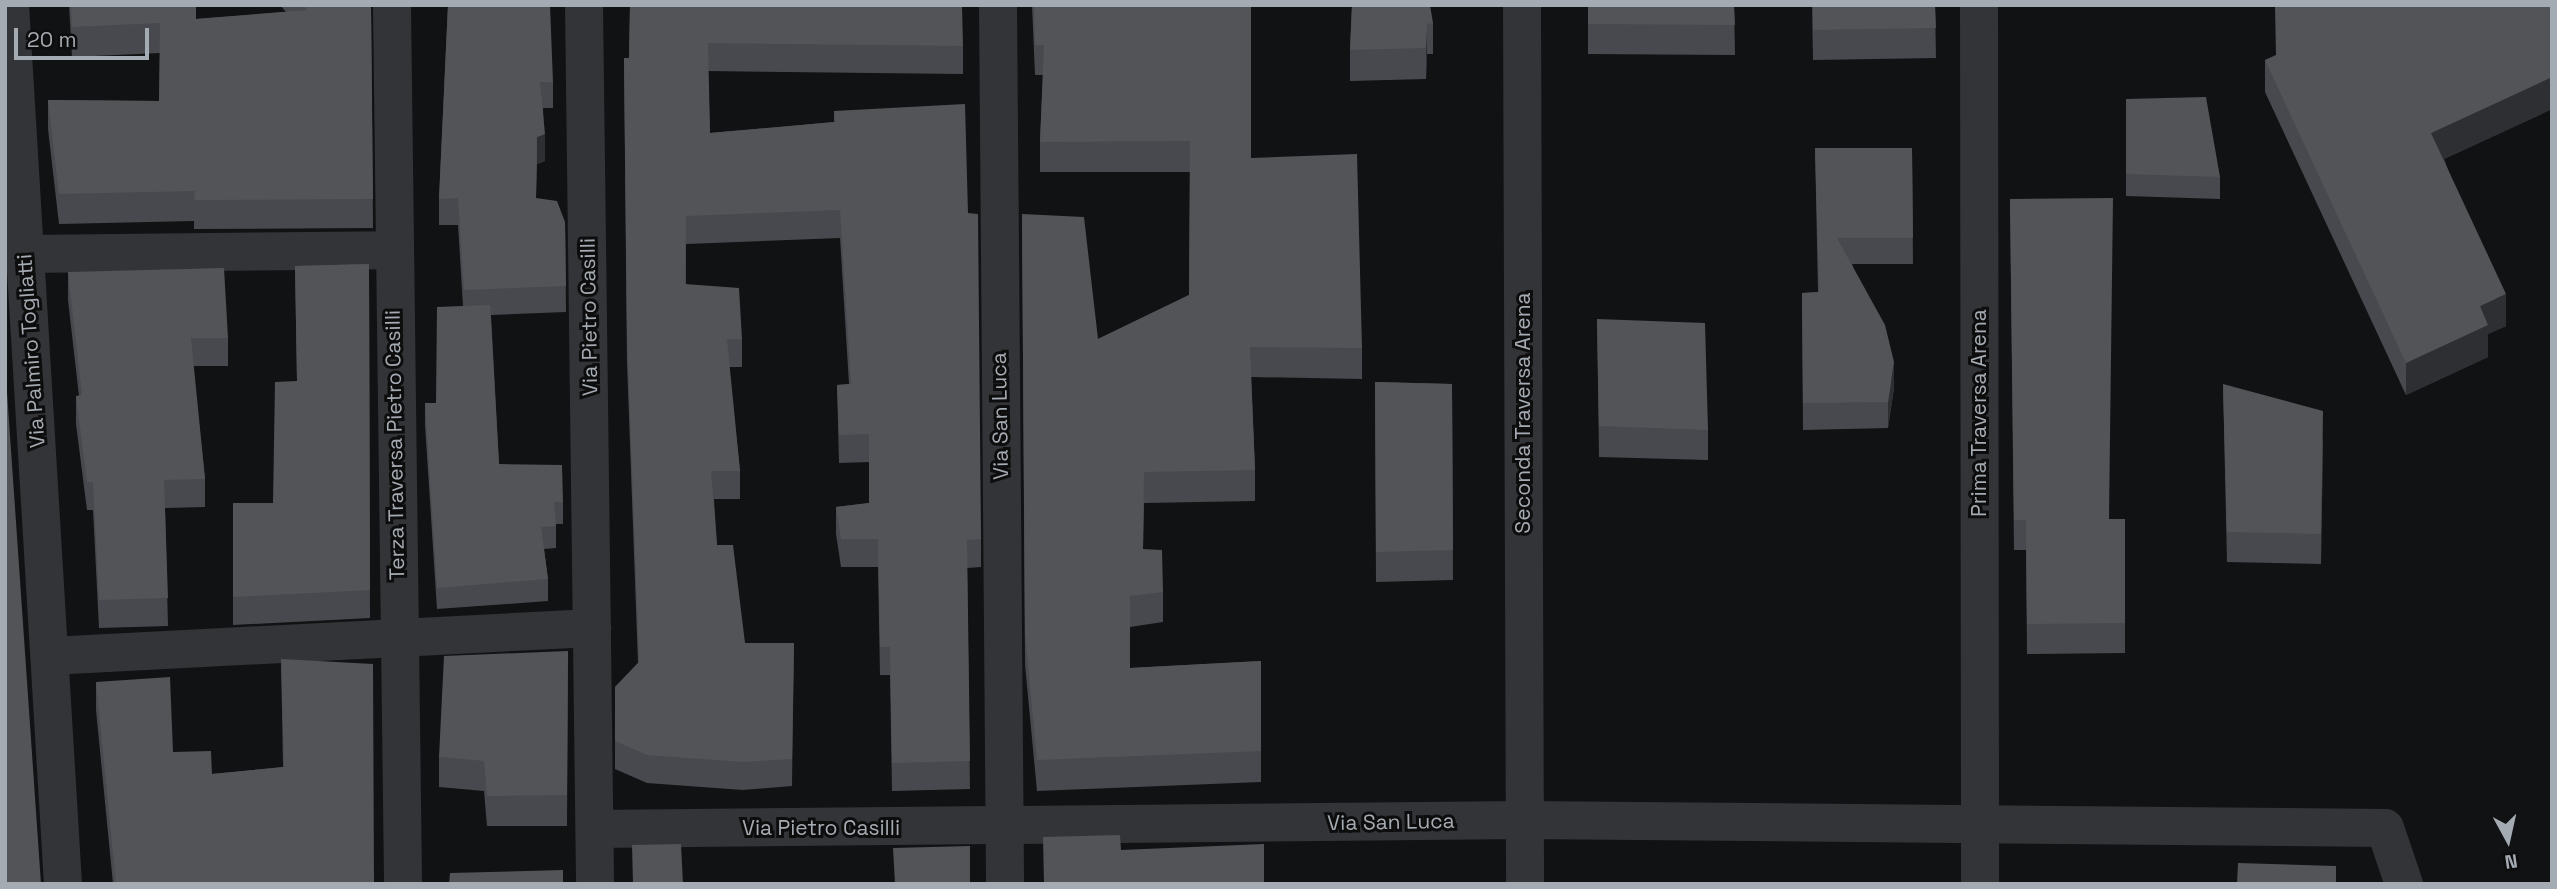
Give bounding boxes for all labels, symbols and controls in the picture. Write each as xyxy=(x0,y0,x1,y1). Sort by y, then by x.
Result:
scale bar xyxy=(18,14,152,58)
text: 20 m xyxy=(27,26,77,53)
street label: Via Pietro Casilli xyxy=(575,238,603,396)
street label: Via Palmiro Togliatti xyxy=(12,253,50,449)
street label: Seconda Traversa Arena xyxy=(1510,292,1536,534)
street label: Terza Traversa Pietro Casilli xyxy=(380,309,410,581)
street label: Prima Traversa Arena xyxy=(1966,309,1992,517)
street label: Via San Luca xyxy=(986,352,1014,480)
north arrow xyxy=(2473,805,2543,875)
street label: Via San Luca xyxy=(1327,808,1455,836)
street label: Via Pietro Casilli xyxy=(742,815,900,841)
text: N xyxy=(2503,848,2519,875)

